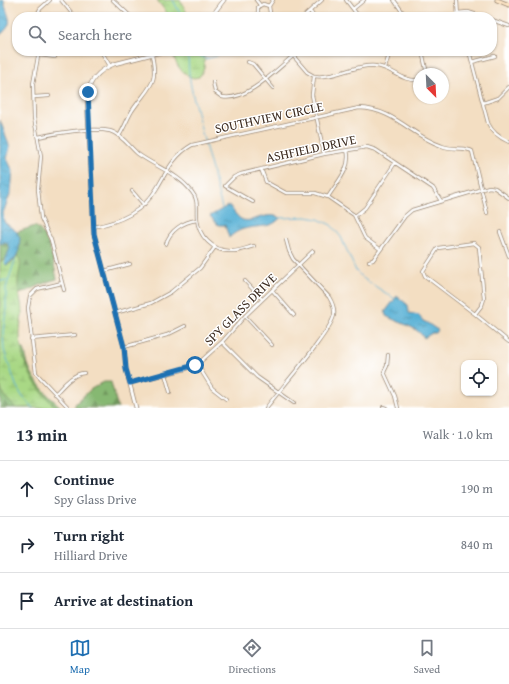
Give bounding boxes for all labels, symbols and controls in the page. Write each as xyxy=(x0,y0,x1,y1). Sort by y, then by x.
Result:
search box xyxy=(12,12,497,56)
icon: search xyxy=(26,23,48,45)
text: Search here xyxy=(58,24,132,45)
north arrow xyxy=(413,68,449,104)
route end xyxy=(79,83,97,101)
street label: SOUTHVIEW CIRCLE xyxy=(213,97,325,138)
street label: ASHFIELD DRIVE xyxy=(264,130,358,167)
street label: SPY GLASS DRIVE xyxy=(200,268,281,350)
route start xyxy=(186,356,204,374)
map controls xyxy=(461,360,497,396)
button: locate xyxy=(461,360,497,396)
text: 13 min xyxy=(16,422,67,447)
text: Walk · 1.0 km xyxy=(422,425,493,444)
text: Continue xyxy=(54,469,115,490)
icon: ahead xyxy=(16,478,38,500)
text: 190 m xyxy=(461,479,493,498)
text: Spy Glass Drive xyxy=(54,490,137,509)
text: Turn right xyxy=(54,525,125,546)
icon: right xyxy=(16,534,38,556)
text: 840 m xyxy=(461,535,493,554)
text: Hilliard Drive xyxy=(54,546,128,565)
icon: arrive xyxy=(16,590,38,612)
text: Arrive at destination xyxy=(54,590,193,611)
tab: Map xyxy=(69,637,91,677)
tab: Directions xyxy=(229,637,276,677)
tab: Saved xyxy=(413,637,440,677)

